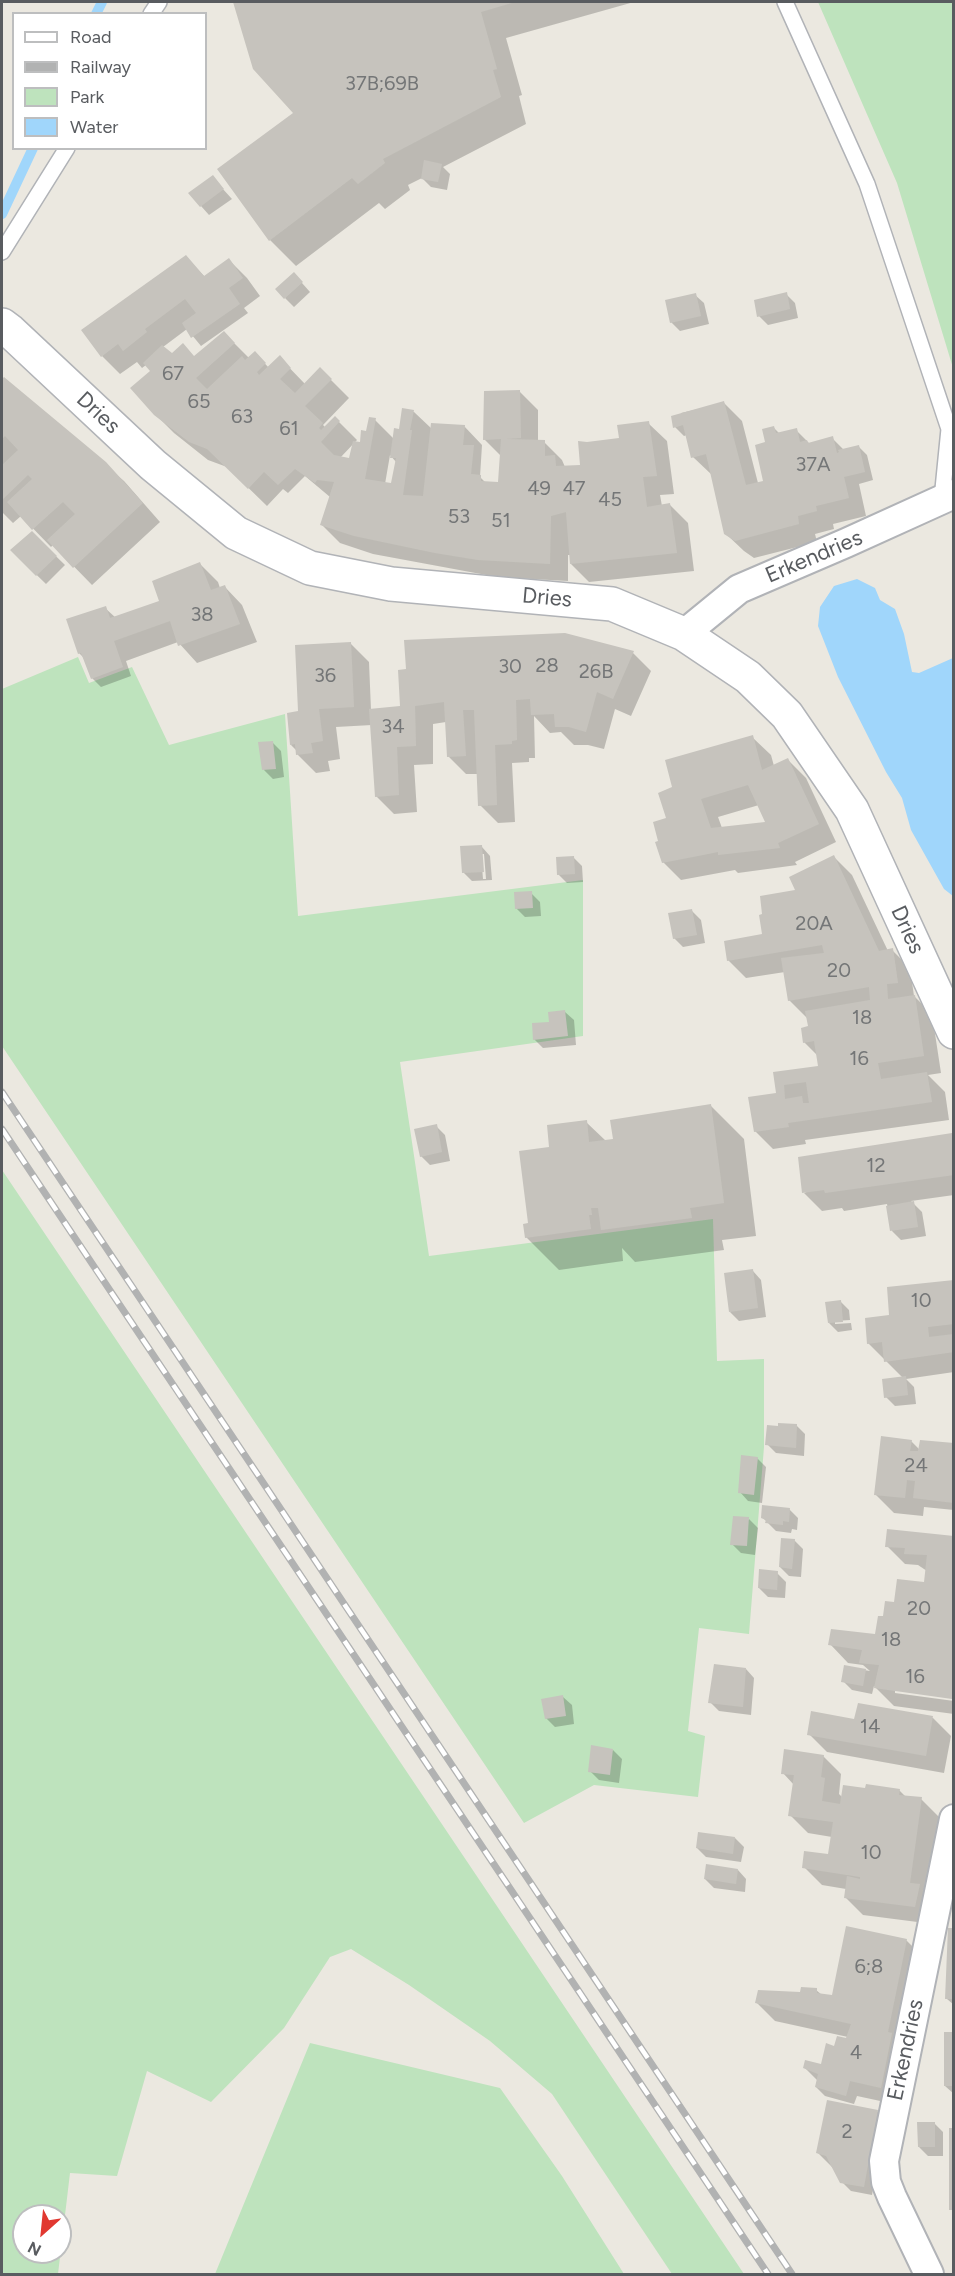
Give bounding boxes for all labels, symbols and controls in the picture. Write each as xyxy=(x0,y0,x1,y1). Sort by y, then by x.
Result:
legend xyxy=(12,12,207,150)
text: Road xyxy=(70,26,111,48)
text: Railway xyxy=(70,56,131,78)
house number: 37B;69B xyxy=(345,72,419,96)
text: Park xyxy=(70,86,104,108)
text: Water xyxy=(70,116,118,138)
house number: 67 xyxy=(162,362,184,386)
street label: Dries xyxy=(71,386,125,440)
house number: 65 xyxy=(188,390,210,414)
house number: 63 xyxy=(231,405,253,429)
house number: 61 xyxy=(279,417,299,441)
house number: 37A xyxy=(795,453,831,477)
house number: 49 xyxy=(527,477,551,501)
house number: 47 xyxy=(562,477,586,501)
house number: 45 xyxy=(598,488,622,512)
house number: 53 xyxy=(448,505,470,529)
house number: 51 xyxy=(491,509,511,533)
street label: Erkendries xyxy=(761,525,867,589)
street label: Dries xyxy=(521,583,573,613)
house number: 38 xyxy=(190,603,214,627)
house number: 28 xyxy=(535,654,559,678)
house number: 30 xyxy=(498,655,522,679)
house number: 26B xyxy=(579,660,613,684)
house number: 36 xyxy=(314,664,336,688)
house number: 34 xyxy=(381,715,405,739)
street label: Dries xyxy=(884,902,930,958)
house number: 20A xyxy=(795,912,833,936)
house number: 20 xyxy=(827,959,851,983)
house number: 18 xyxy=(852,1006,872,1030)
house number: 16 xyxy=(849,1047,869,1071)
house number: 12 xyxy=(866,1154,886,1178)
house number: 10 xyxy=(910,1289,932,1313)
house number: 24 xyxy=(904,1454,928,1478)
house number: 20 xyxy=(907,1597,931,1621)
house number: 18 xyxy=(881,1628,901,1652)
house number: 16 xyxy=(905,1665,925,1689)
house number: 14 xyxy=(860,1715,880,1739)
house number: 10 xyxy=(860,1841,882,1865)
house number: 6;8 xyxy=(855,1955,883,1979)
street label: Erkendries xyxy=(882,1997,930,2103)
house number: 4 xyxy=(850,2041,862,2065)
house number: 2 xyxy=(841,2120,853,2144)
north arrow xyxy=(12,2204,72,2264)
text: N xyxy=(25,2237,44,2260)

